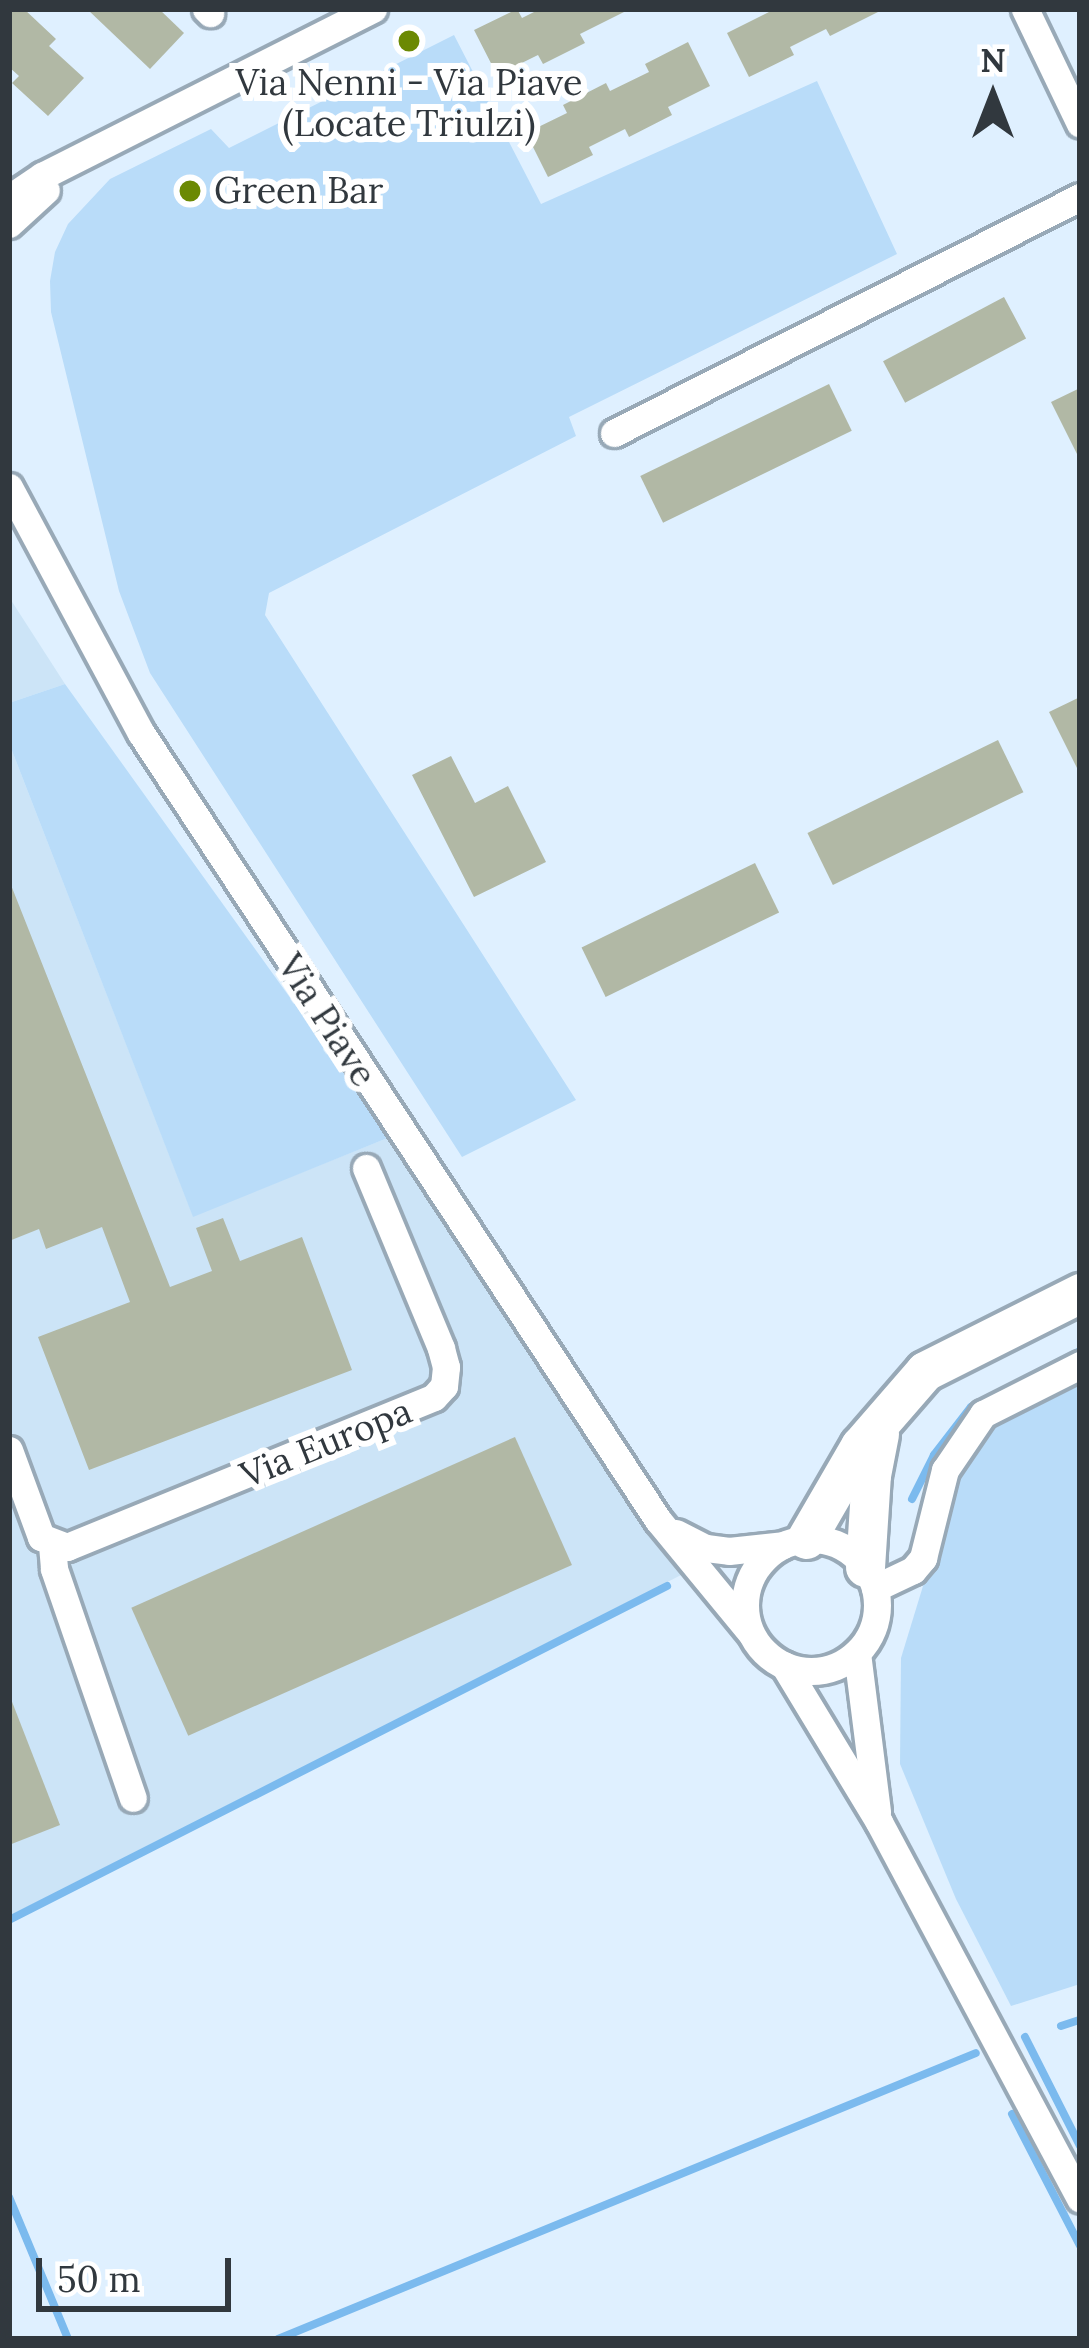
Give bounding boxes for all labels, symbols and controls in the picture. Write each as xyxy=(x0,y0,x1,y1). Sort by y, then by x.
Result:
marker: Via Nenni - Via Piave (Locate Triulzi) xyxy=(396,28,422,54)
north arrow xyxy=(933,36,1053,156)
text: N xyxy=(980,39,1006,81)
place label: Via Nenni - Via Piave (Locate Triulzi) xyxy=(236,60,582,145)
place label: Green Bar xyxy=(214,169,383,213)
marker: Green Bar xyxy=(177,178,203,204)
street label: Via Piave xyxy=(268,946,386,1094)
street label: Via Europa xyxy=(234,1389,418,1497)
scale bar xyxy=(42,2234,237,2308)
text: 50 m xyxy=(57,2256,141,2302)

